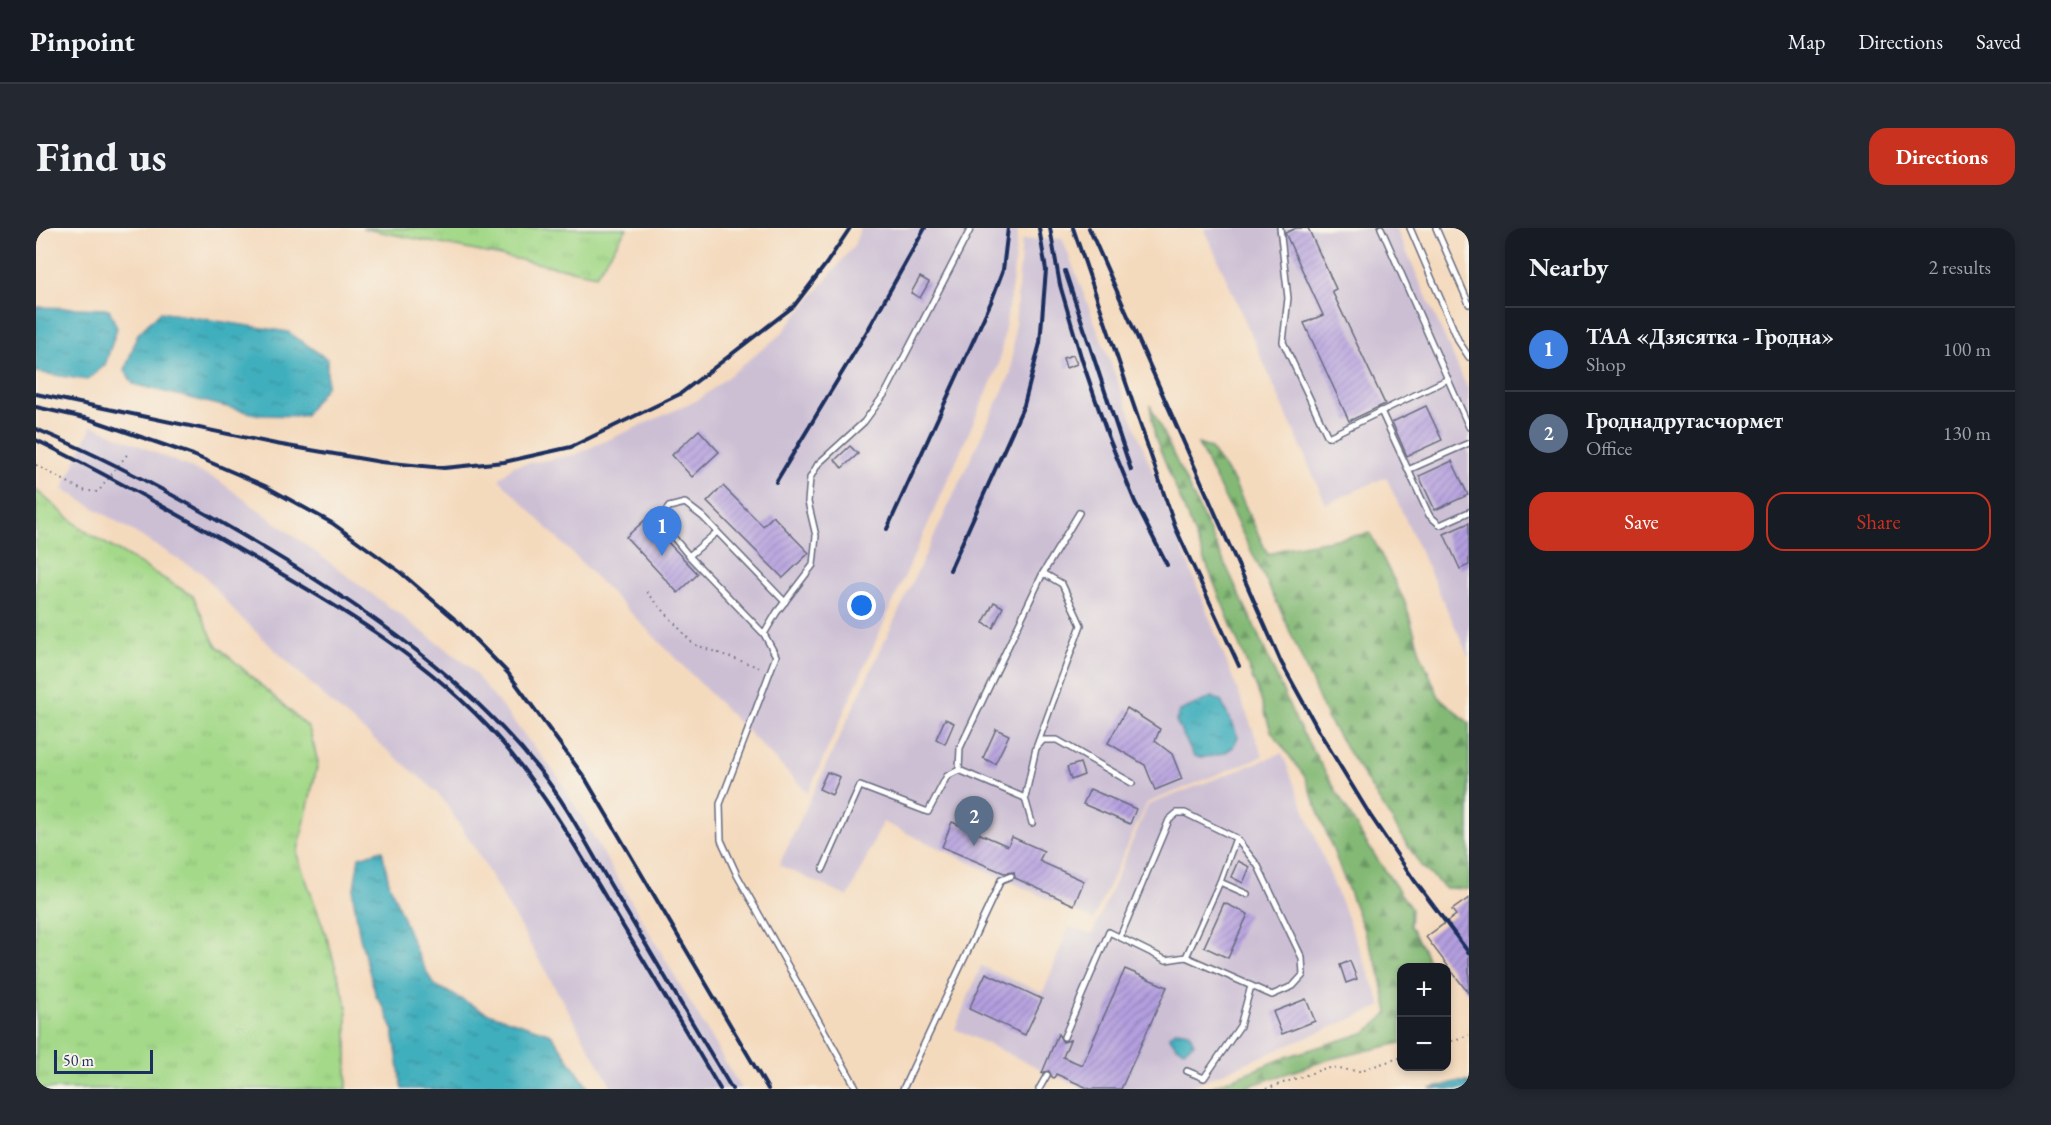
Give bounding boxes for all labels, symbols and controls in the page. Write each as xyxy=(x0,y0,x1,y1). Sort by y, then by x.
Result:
text: Pinpoint xyxy=(30,23,135,59)
text: Map xyxy=(1788,28,1825,55)
text: Directions xyxy=(1858,28,1943,55)
text: Saved xyxy=(1976,28,2021,55)
button: Directions xyxy=(1869,128,2015,185)
text: Find us xyxy=(36,129,167,184)
text: Nearby xyxy=(1529,250,1609,284)
text: 2 results xyxy=(1928,254,1991,280)
text: ТАА «Дзясятка - Гродна» xyxy=(1586,322,1834,351)
text: 1 xyxy=(1543,336,1554,362)
text: 100 m xyxy=(1943,336,1991,362)
text: Shop xyxy=(1586,351,1626,377)
text: Гроднадругасчормет xyxy=(1586,406,1783,435)
text: 2 xyxy=(1543,420,1554,446)
text: 130 m xyxy=(1943,420,1991,446)
text: Office xyxy=(1586,435,1632,461)
button: Save xyxy=(1529,492,1754,551)
button: Share xyxy=(1766,492,1991,551)
pin: 1 xyxy=(642,506,682,556)
your location xyxy=(847,591,876,620)
pin: 2 xyxy=(954,796,994,846)
map controls xyxy=(1397,963,1451,1071)
button: + xyxy=(1397,963,1451,1017)
button: − xyxy=(1397,1017,1451,1071)
scale bar xyxy=(54,1047,153,1074)
text: 50 m xyxy=(63,1050,94,1071)

